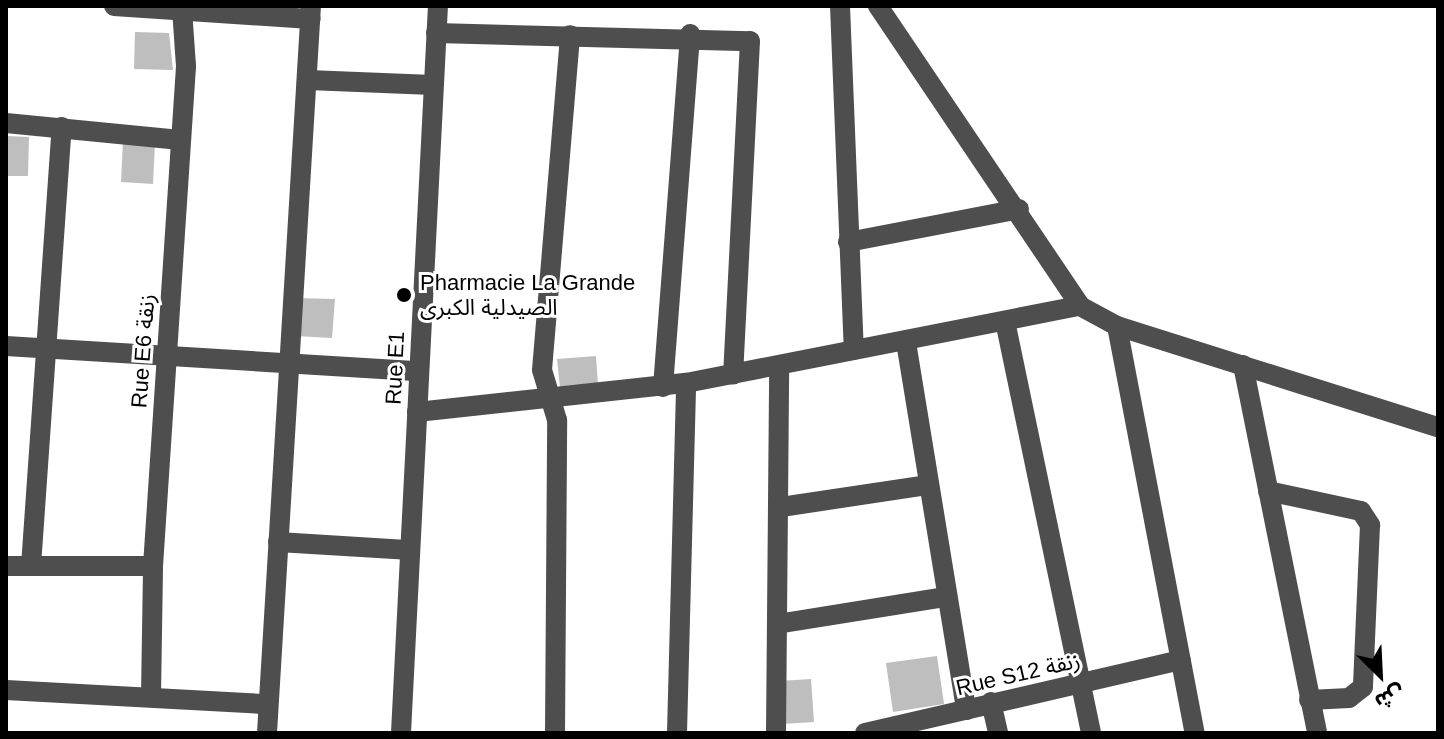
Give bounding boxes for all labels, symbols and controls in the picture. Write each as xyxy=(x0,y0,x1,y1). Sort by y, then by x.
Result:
place label: Pharmacie La Grande الصيدلية الكبرى xyxy=(420,269,635,320)
marker: Pharmacie La Grande الصيدلية الكبرى xyxy=(395,286,413,304)
street label: Rue E6 زنقة xyxy=(126,293,160,409)
street label: Rue E1 xyxy=(380,331,410,405)
north arrow xyxy=(1340,635,1420,715)
street label: Rue S12 زنقة xyxy=(953,647,1083,701)
text: ش xyxy=(1371,680,1409,715)

